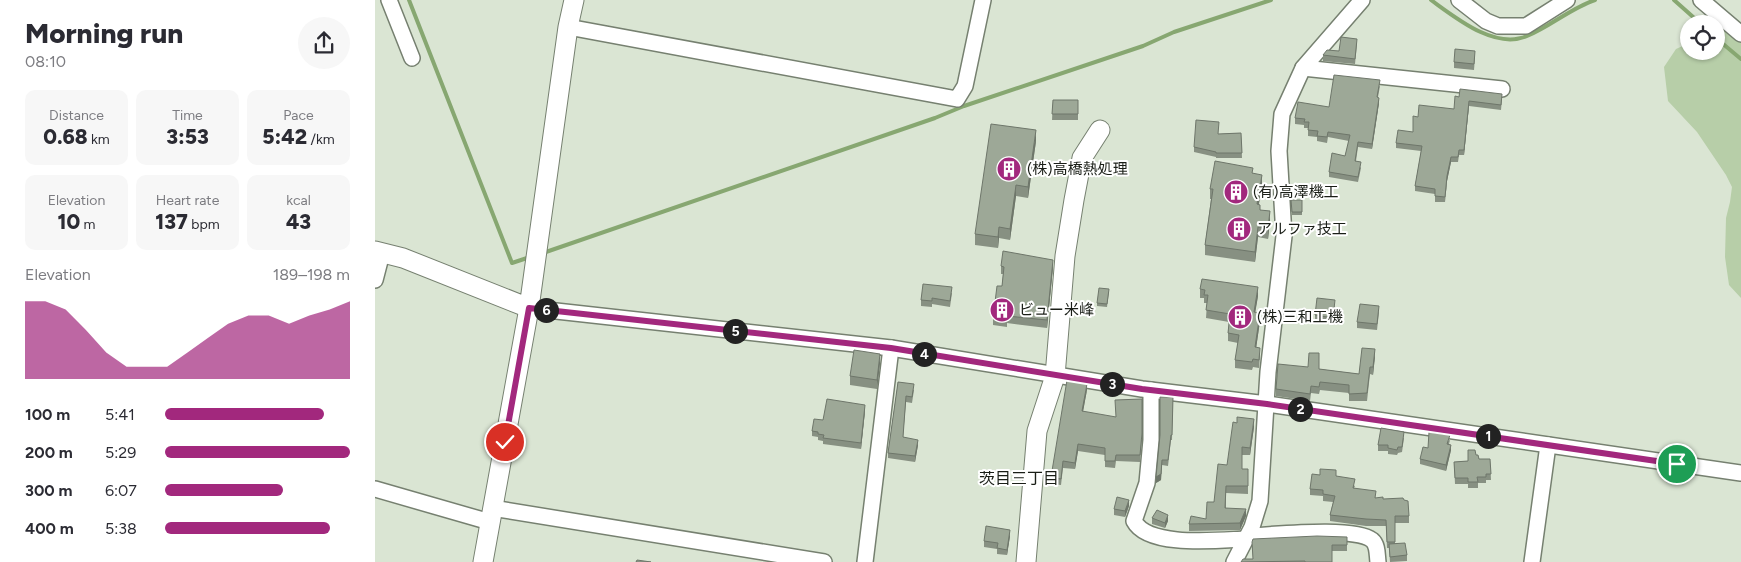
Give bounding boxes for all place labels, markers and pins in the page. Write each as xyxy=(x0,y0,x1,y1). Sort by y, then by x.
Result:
building icon: (株)高橋熱処理 xyxy=(996,156,1022,182)
place label: (株)高橋熱処理 xyxy=(1027,160,1128,178)
building icon: (有)高澤機工 xyxy=(1223,179,1249,205)
place label: (有)高澤機工 xyxy=(1253,183,1339,201)
building icon: アルファ技工 xyxy=(1226,216,1252,242)
place label: アルファ技工 xyxy=(1257,220,1347,238)
building icon: ビュー米峰 xyxy=(989,297,1015,323)
pin: 6 xyxy=(533,298,559,322)
place label: ビュー米峰 xyxy=(1019,301,1094,319)
building icon: (株)三和工機 xyxy=(1227,304,1253,330)
place label: (株)三和工機 xyxy=(1257,308,1343,326)
pin: 5 xyxy=(723,318,747,344)
pin: 4 xyxy=(911,342,937,366)
pin: 3 xyxy=(1099,372,1125,396)
pin: 2 xyxy=(1287,396,1313,422)
pin xyxy=(484,421,526,463)
pin: 1 xyxy=(1475,424,1501,448)
pin xyxy=(1656,443,1698,485)

